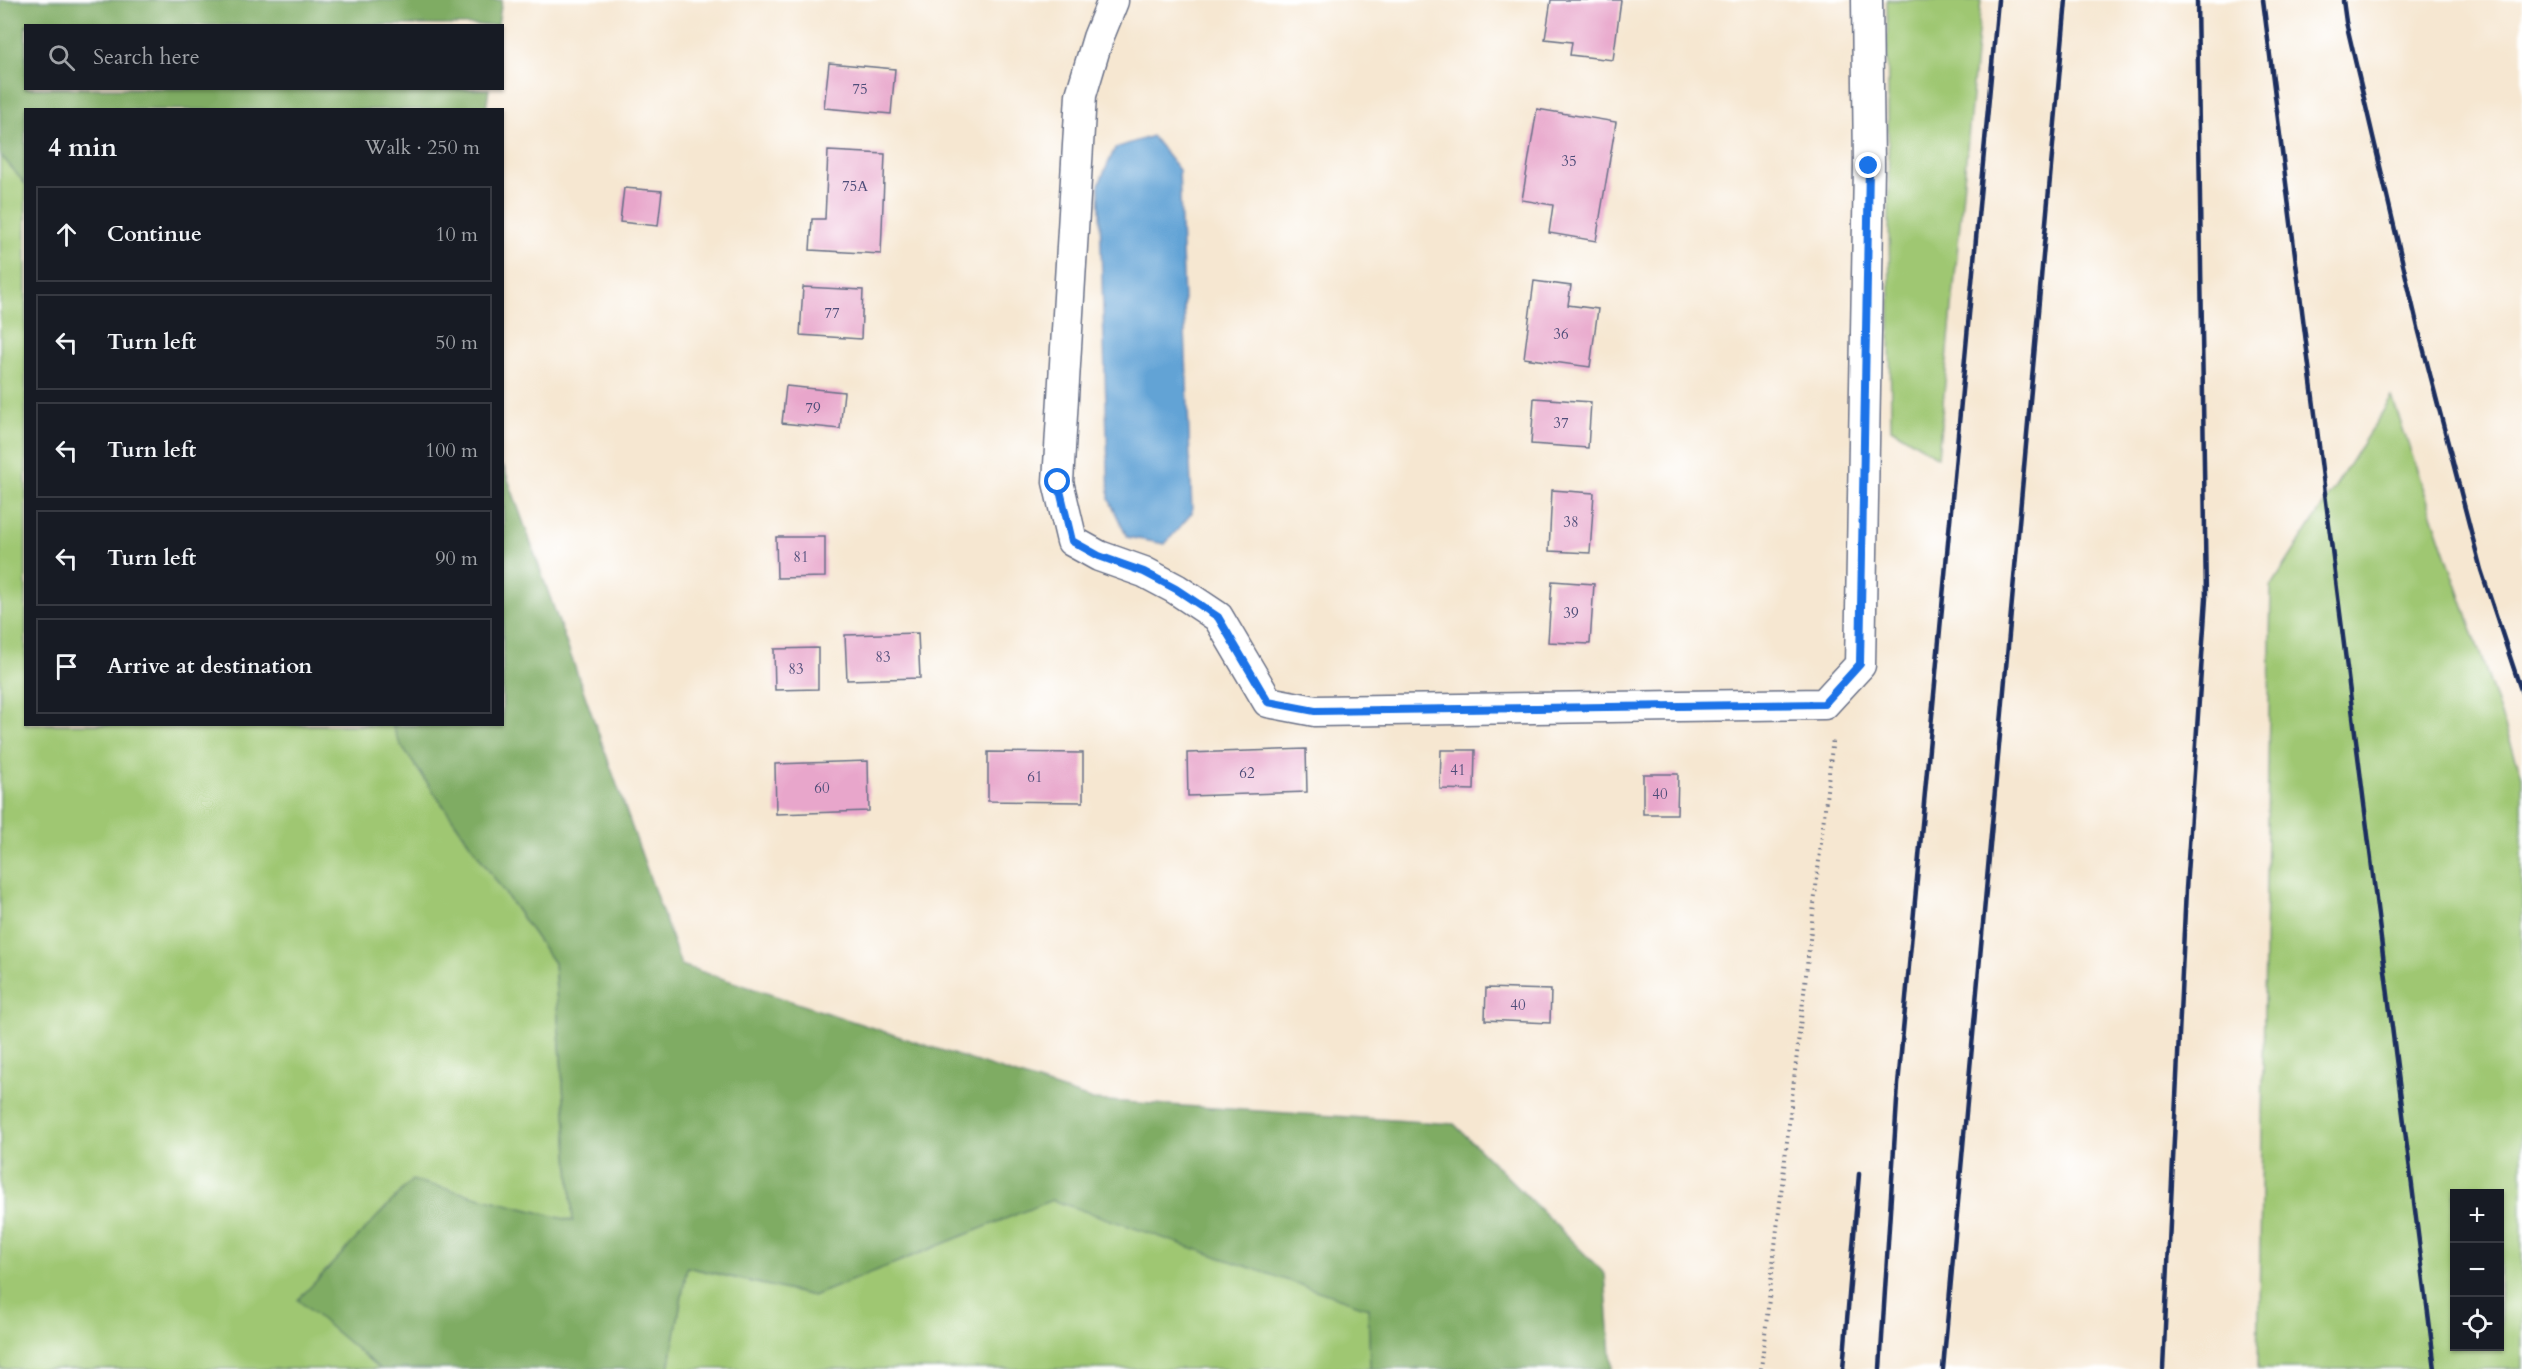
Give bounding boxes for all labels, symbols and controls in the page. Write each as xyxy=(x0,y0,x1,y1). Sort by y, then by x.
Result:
search box xyxy=(24,24,504,90)
icon: search xyxy=(45,41,78,74)
text: Search here xyxy=(93,42,200,72)
house number: 75 xyxy=(852,79,868,99)
text: 4 min xyxy=(48,130,117,165)
text: Walk · 250 m xyxy=(365,134,480,161)
house number: 35 xyxy=(1561,151,1577,171)
route end xyxy=(1855,152,1881,178)
house number: 75А xyxy=(842,176,868,196)
icon: ahead xyxy=(50,218,83,251)
text: Continue xyxy=(107,219,202,249)
text: 10 m xyxy=(435,221,478,248)
house number: 77 xyxy=(824,303,840,323)
house number: 36 xyxy=(1553,324,1569,344)
icon: left xyxy=(50,326,83,359)
text: Turn left xyxy=(107,327,196,357)
text: 50 m xyxy=(435,329,478,356)
house number: 79 xyxy=(805,398,821,418)
house number: 37 xyxy=(1553,413,1569,433)
icon: left xyxy=(50,434,83,467)
text: Turn left xyxy=(107,435,196,465)
text: 100 m xyxy=(425,437,478,464)
route start xyxy=(1044,468,1070,494)
house number: 38 xyxy=(1563,512,1579,532)
icon: left xyxy=(50,542,83,575)
text: Turn left xyxy=(107,543,196,573)
text: 90 m xyxy=(435,545,478,572)
house number: 81 xyxy=(793,547,809,567)
house number: 39 xyxy=(1563,603,1579,623)
house number: 83 xyxy=(875,647,891,667)
icon: arrive xyxy=(50,650,83,683)
text: Arrive at destination xyxy=(107,651,312,681)
house number: 83 xyxy=(788,659,804,679)
house number: 41 xyxy=(1450,760,1466,780)
house number: 62 xyxy=(1239,763,1255,783)
house number: 61 xyxy=(1027,767,1043,787)
house number: 60 xyxy=(814,778,830,798)
house number: 40 xyxy=(1652,784,1668,804)
house number: 40 xyxy=(1510,995,1526,1015)
map controls xyxy=(2450,1189,2504,1351)
button: + xyxy=(2450,1189,2504,1243)
button: − xyxy=(2450,1243,2504,1297)
button: locate xyxy=(2450,1297,2504,1351)

